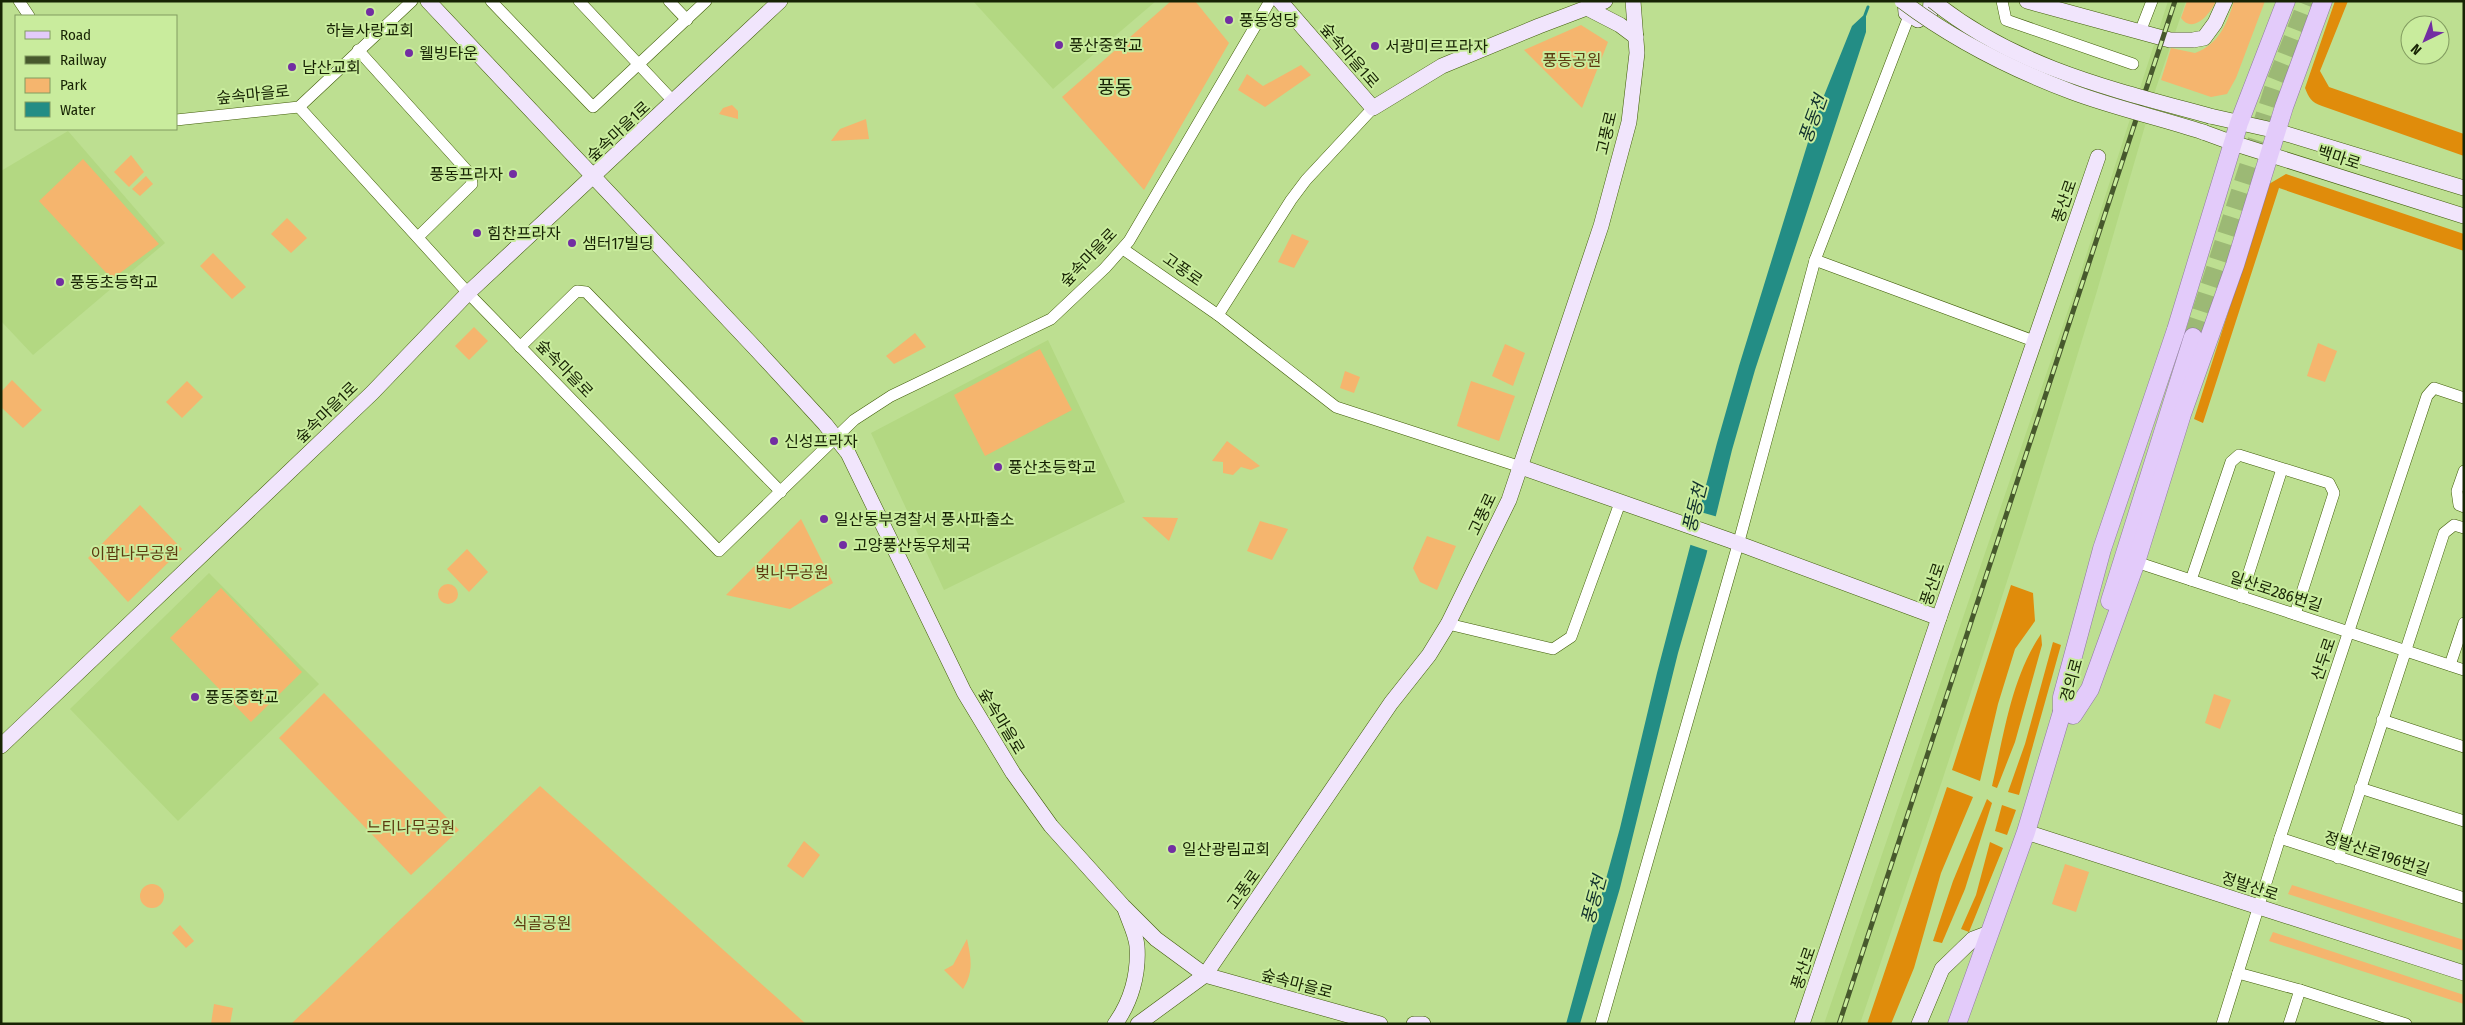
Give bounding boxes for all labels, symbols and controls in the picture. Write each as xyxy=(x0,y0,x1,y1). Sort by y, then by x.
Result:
marker: 하늘사랑교회 xyxy=(364,6,376,18)
place label: 풍동성당 xyxy=(1239,11,1298,30)
marker: 풍동성당 xyxy=(1223,14,1235,26)
legend xyxy=(15,15,178,130)
north arrow xyxy=(2400,15,2450,65)
street label: 숲속마을1로 xyxy=(1316,19,1383,92)
place label: 하늘사랑교회 xyxy=(326,21,414,40)
text: Road xyxy=(60,26,91,44)
place label: 풍산중학교 xyxy=(1069,36,1143,55)
place label: 서광미르프라자 xyxy=(1385,37,1488,56)
marker: 풍산중학교 xyxy=(1053,39,1065,51)
marker: 서광미르프라자 xyxy=(1369,40,1381,52)
text: N xyxy=(2408,40,2425,58)
place label: 웰빙타운 xyxy=(419,44,478,63)
marker: 웰빙타운 xyxy=(403,47,415,59)
text: Railway xyxy=(60,51,107,69)
park label: 풍동공원 xyxy=(1543,51,1601,70)
place label: 남산교회 xyxy=(302,58,361,77)
marker: 남산교회 xyxy=(286,61,298,73)
text: Park xyxy=(60,76,87,94)
district label: 풍동 xyxy=(1098,76,1132,99)
street label: 숲속마을로 xyxy=(215,81,291,108)
water label: 풍동천 xyxy=(1794,90,1833,146)
street label: 숲속마을1로 xyxy=(583,97,654,166)
text: Water xyxy=(60,101,96,119)
street label: 고풍로 xyxy=(1592,109,1621,157)
street label: 백마로 xyxy=(2315,142,2363,173)
place label: 풍동프라자 xyxy=(429,165,503,184)
marker: 풍동프라자 xyxy=(507,168,519,180)
street label: 풍산로 xyxy=(2048,177,2081,225)
place label: 힘찬프라자 xyxy=(487,224,561,243)
street label: 숲속마을로 xyxy=(1056,224,1121,290)
marker: 힘찬프라자 xyxy=(471,227,483,239)
place label: 샘터17빌딩 xyxy=(582,234,654,253)
marker: 샘터17빌딩 xyxy=(566,237,578,249)
street label: 고풍로 xyxy=(1159,249,1206,290)
place label: 풍동초등학교 xyxy=(70,273,158,292)
marker: 풍동초등학교 xyxy=(54,276,66,288)
street label: 숲속마을로 xyxy=(532,335,597,402)
street label: 숲속마을1로 xyxy=(291,378,362,447)
place label: 신성프라자 xyxy=(784,432,858,451)
marker: 신성프라자 xyxy=(768,435,780,447)
place label: 풍산초등학교 xyxy=(1008,458,1096,477)
marker: 풍산초등학교 xyxy=(992,461,1004,473)
water label: 풍동천 xyxy=(1678,479,1712,535)
street label: 고풍로 xyxy=(1465,490,1501,538)
place label: 일산동부경찰서 풍사파출소 xyxy=(834,510,1014,529)
marker: 일산동부경찰서 풍사파출소 xyxy=(818,513,830,525)
place label: 고양풍산동우체국 xyxy=(853,536,971,555)
marker: 고양풍산동우체국 xyxy=(837,539,849,551)
park label: 이팝나무공원 xyxy=(91,544,179,563)
street label: 풍산로 xyxy=(1916,560,1949,608)
park label: 벚나무공원 xyxy=(755,563,829,582)
street label: 일산로286번길 xyxy=(2227,568,2325,615)
street label: 산두로 xyxy=(2307,635,2340,683)
street label: 경의로 xyxy=(2057,656,2086,704)
street label: 숲속마을로 xyxy=(974,685,1029,758)
place label: 풍동중학교 xyxy=(205,688,279,707)
marker: 풍동중학교 xyxy=(189,691,201,703)
park label: 느티나무공원 xyxy=(367,818,455,837)
street label: 정발산로196번길 xyxy=(2321,827,2432,880)
place label: 일산광림교회 xyxy=(1182,840,1270,859)
marker: 일산광림교회 xyxy=(1166,843,1178,855)
street label: 고풍로 xyxy=(1223,866,1264,913)
street label: 정발산로 xyxy=(2219,868,2281,905)
water label: 풍동천 xyxy=(1577,871,1612,927)
park label: 식골공원 xyxy=(513,914,571,933)
street label: 풍산로 xyxy=(1787,944,1820,992)
street label: 숲속마을로 xyxy=(1259,965,1335,1002)

